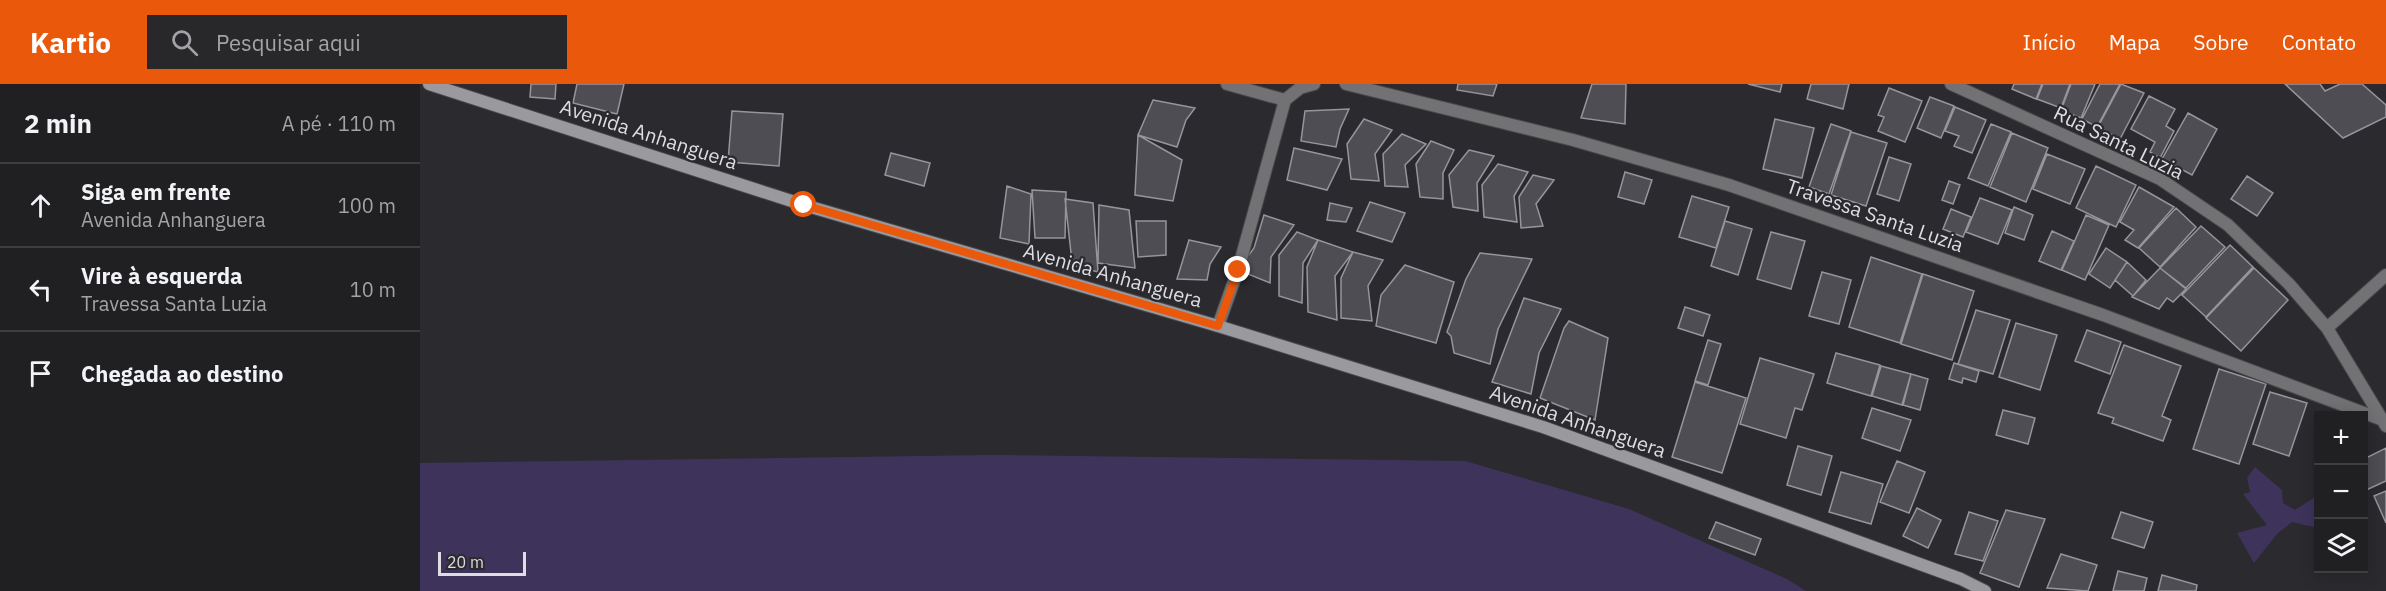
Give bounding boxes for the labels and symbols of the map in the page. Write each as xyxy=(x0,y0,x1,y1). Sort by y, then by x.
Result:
street label: Avenida Anhanguera xyxy=(557,93,741,175)
street label: Rua Santa Luzia xyxy=(2049,99,2189,185)
street label: Travessa Santa Luzia xyxy=(1783,172,1968,258)
route start xyxy=(790,191,816,217)
street label: Avenida Anhanguera xyxy=(1020,237,1206,314)
route end xyxy=(1224,256,1250,282)
street label: Avenida Anhanguera xyxy=(1486,378,1670,464)
scale bar xyxy=(438,549,526,576)

